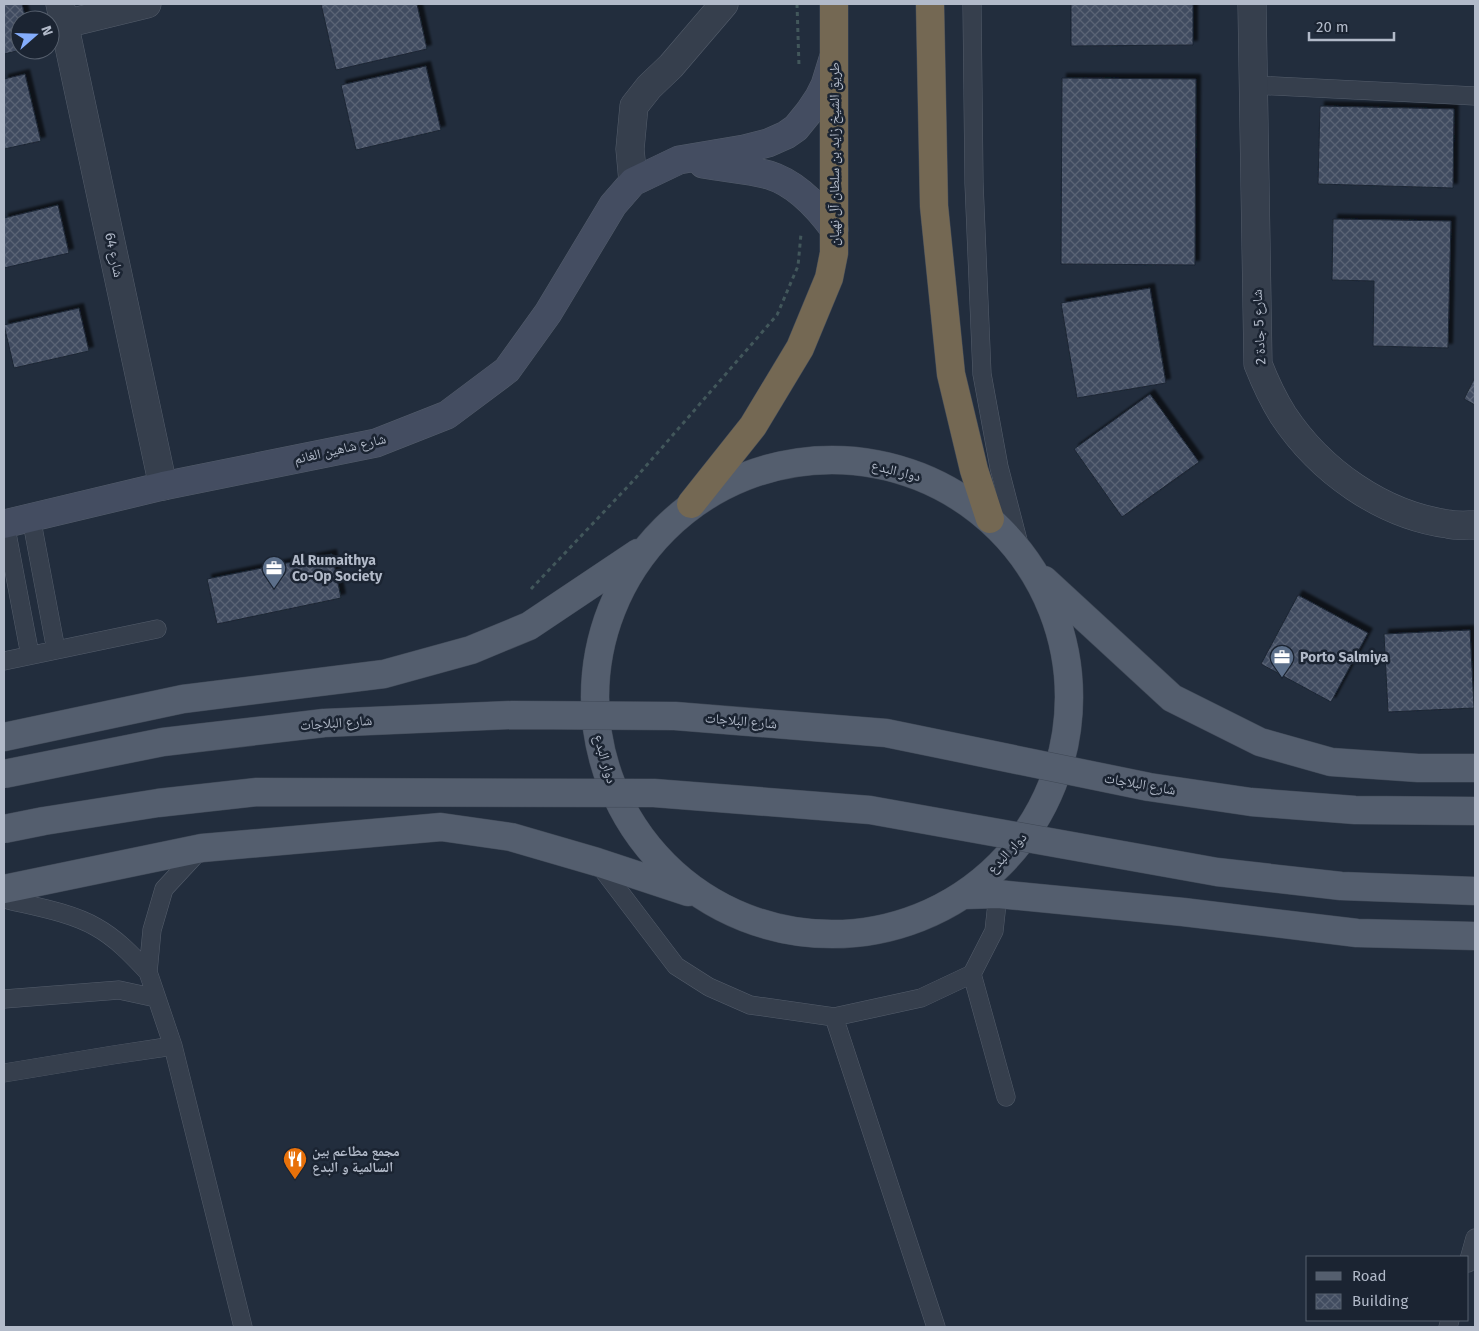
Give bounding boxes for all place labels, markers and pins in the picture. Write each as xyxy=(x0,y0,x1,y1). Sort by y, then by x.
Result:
place label: Al Rumaithya Co-Op Society xyxy=(291,552,383,585)
office icon: Al Rumaithya Co-Op Society xyxy=(261,555,287,589)
office icon: Porto Salmiya xyxy=(1269,644,1295,678)
place label: Porto Salmiya xyxy=(1300,649,1389,666)
place label: مجمع مطاعم بين السالمية و البدع xyxy=(312,1143,400,1176)
restaurant icon: مجمع مطاعم بين السالمية و البدع xyxy=(282,1146,308,1180)

